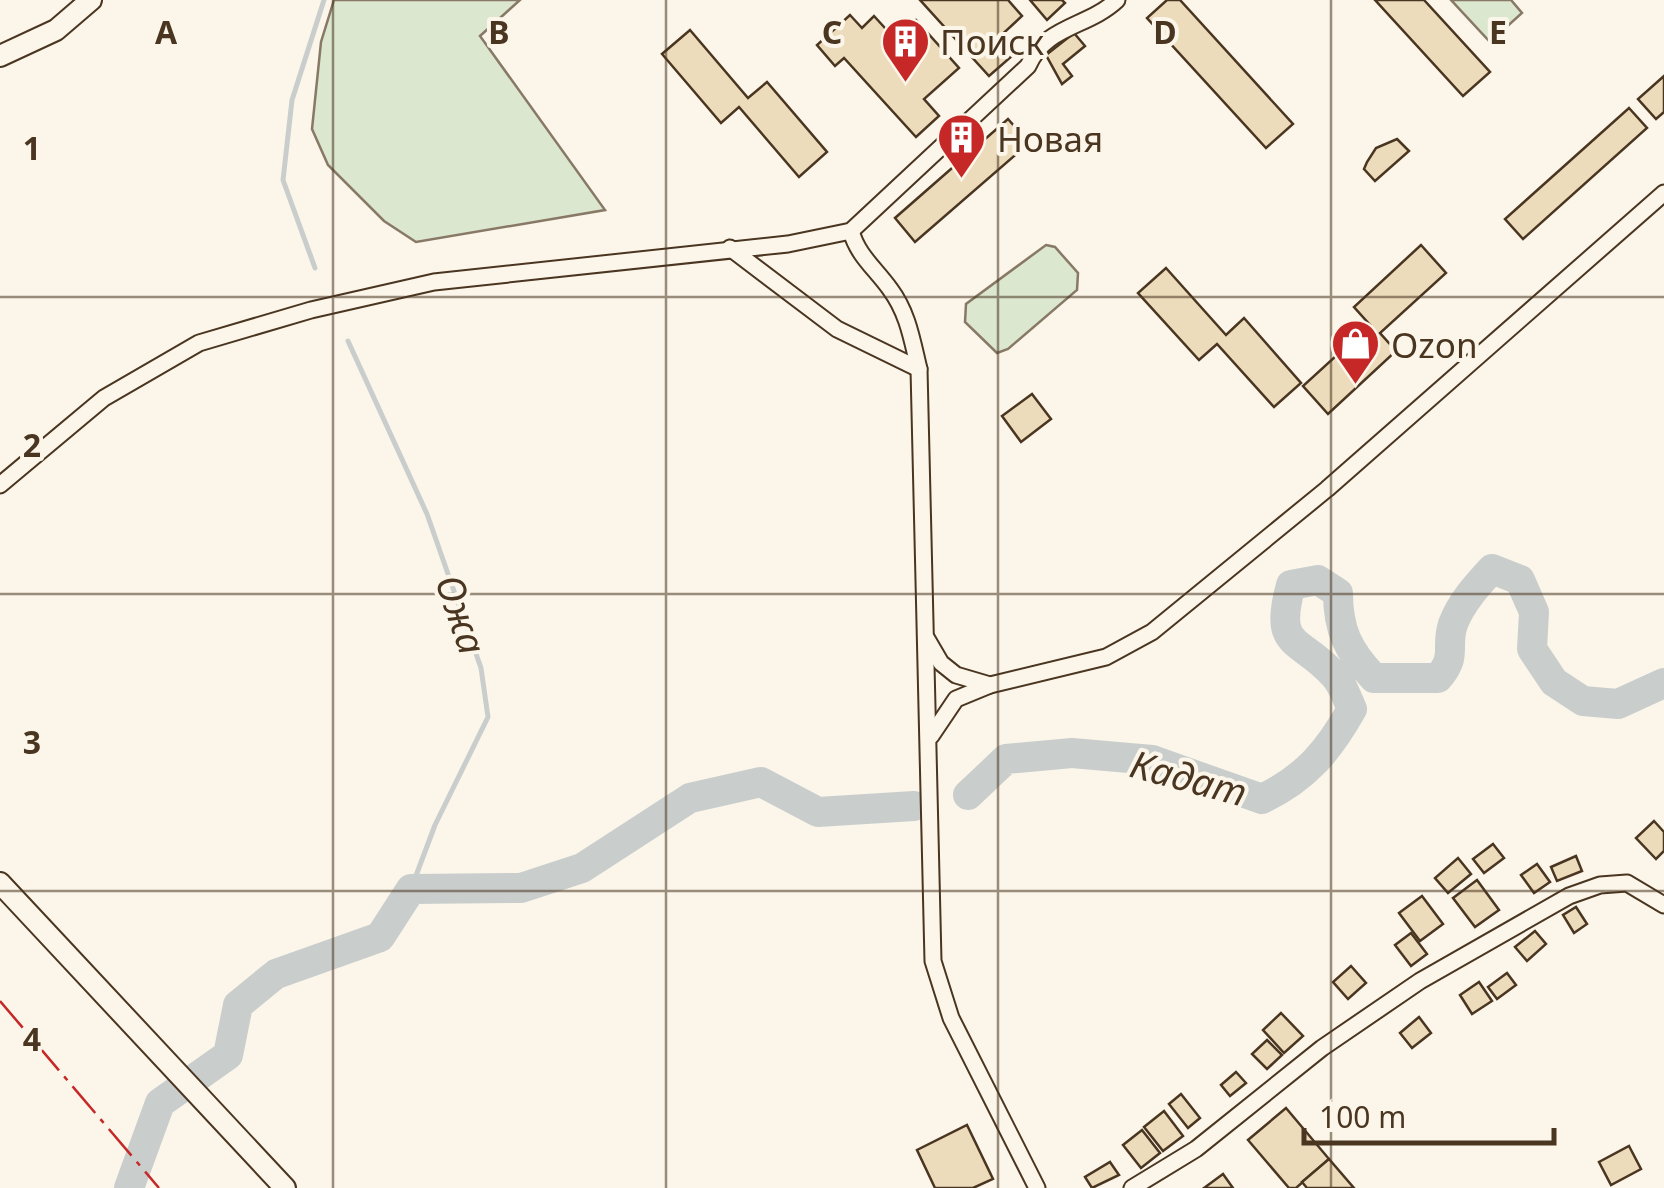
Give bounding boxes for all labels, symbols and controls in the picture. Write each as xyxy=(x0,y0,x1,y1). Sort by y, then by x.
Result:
text: A xyxy=(155,10,178,53)
text: B xyxy=(488,10,510,53)
text: C xyxy=(822,10,842,53)
text: D xyxy=(1153,10,1177,53)
text: E xyxy=(1489,10,1507,53)
building icon: Поиск xyxy=(879,15,931,83)
place label: Поиск xyxy=(940,18,1044,65)
building icon: Новая xyxy=(936,112,988,180)
place label: Новая xyxy=(997,115,1103,162)
text: 1 xyxy=(23,126,41,169)
shop icon: Ozon xyxy=(1330,318,1382,386)
place label: Ozon xyxy=(1391,321,1478,368)
text: 2 xyxy=(23,423,41,466)
water label: Ожа xyxy=(424,567,500,661)
text: 3 xyxy=(23,720,41,763)
water label: Кадат xyxy=(1125,737,1253,817)
text: 4 xyxy=(23,1017,41,1060)
scale bar xyxy=(1304,1083,1554,1145)
text: 100 m xyxy=(1319,1096,1406,1137)

